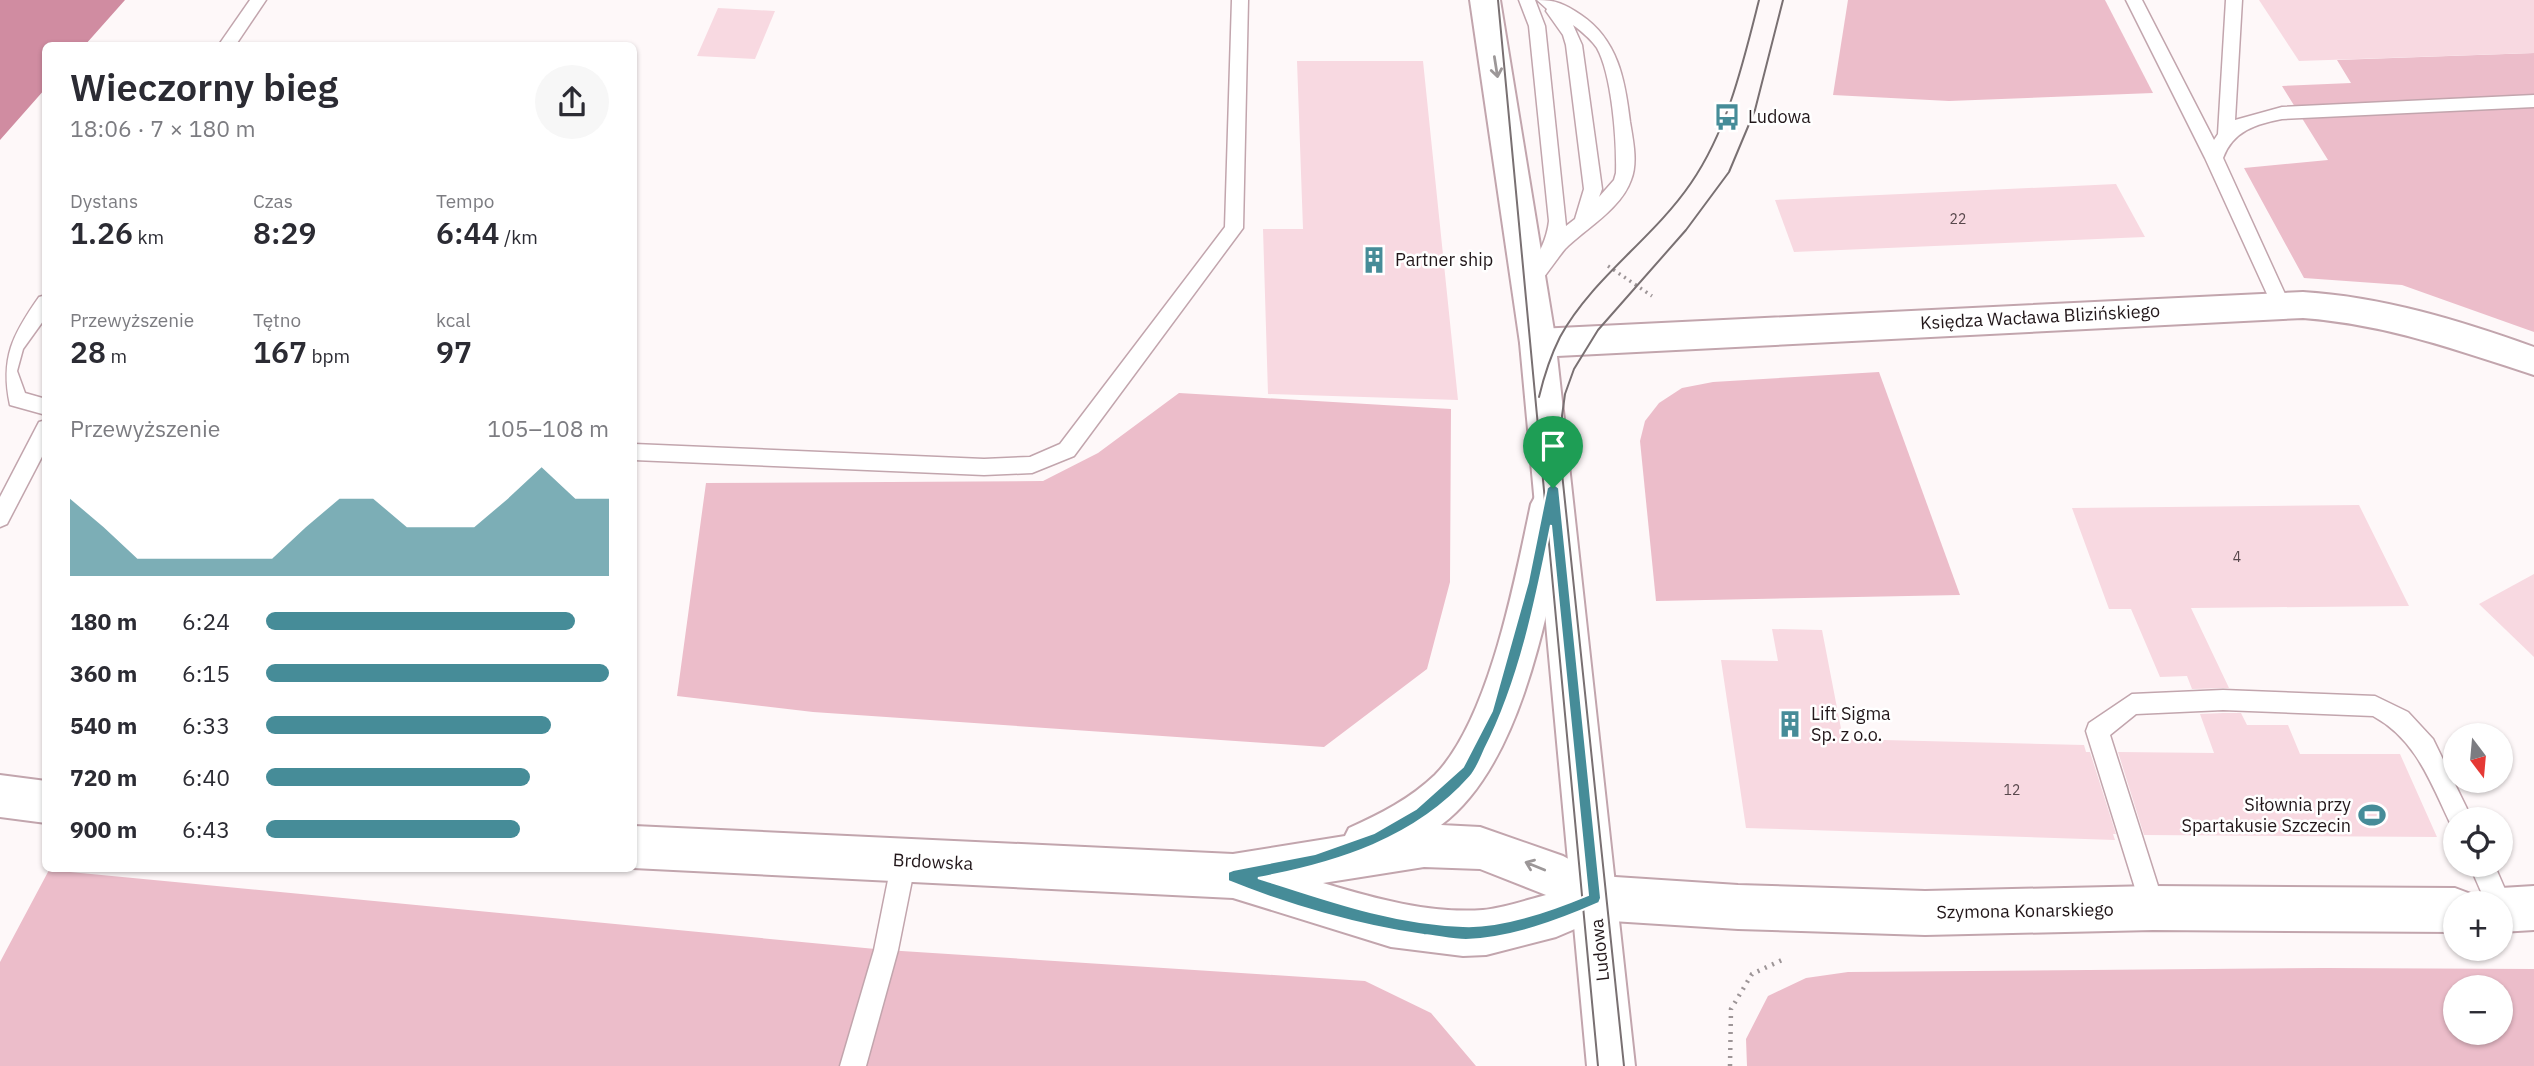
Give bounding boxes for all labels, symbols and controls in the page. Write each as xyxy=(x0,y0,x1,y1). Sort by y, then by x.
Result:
one-way arrow xyxy=(1490,56,1503,78)
text: Wieczorny bieg xyxy=(70,62,338,111)
button: share xyxy=(535,65,609,139)
bus stop icon: Ludowa xyxy=(1712,102,1742,132)
place label: Ludowa xyxy=(1748,105,1811,128)
text: 18:06 · 7 × 180 m xyxy=(70,113,256,143)
text: Dystans xyxy=(70,189,138,213)
text: Czas xyxy=(253,189,293,213)
text: Tempo xyxy=(436,189,494,213)
house number: 22 xyxy=(1950,210,1966,228)
text: 1.26 xyxy=(70,213,133,252)
text: 8:29 xyxy=(253,213,317,252)
text: 6:44 xyxy=(436,213,500,252)
text: km xyxy=(133,225,164,249)
text: /km xyxy=(500,225,538,249)
building icon: Partner ship xyxy=(1359,245,1389,275)
place label: Partner ship xyxy=(1395,248,1493,271)
street label: Księdza Wacława Blizińskiego xyxy=(1919,299,2160,334)
text: Przewyższenie xyxy=(70,308,194,332)
text: Tętno xyxy=(253,308,301,332)
text: kcal xyxy=(436,308,471,332)
text: 28 xyxy=(70,332,106,371)
text: 167 xyxy=(253,332,307,371)
text: 97 xyxy=(436,332,472,371)
text: m xyxy=(106,344,127,368)
text: bpm xyxy=(307,344,350,368)
text: Przewyższenie xyxy=(70,413,220,443)
text: 105–108 m xyxy=(487,413,609,443)
pin xyxy=(1523,416,1583,488)
icon: arrive xyxy=(1534,427,1572,465)
house number: 4 xyxy=(2233,548,2241,566)
text: 180 m xyxy=(70,606,137,636)
text: 6:24 xyxy=(182,606,230,636)
text: 360 m xyxy=(70,658,137,688)
text: 6:15 xyxy=(182,658,230,688)
place label: Lift Sigma Sp. z o.o. xyxy=(1811,702,1891,746)
building icon: Lift Sigma Sp. z o.o. xyxy=(1775,709,1805,739)
text: 540 m xyxy=(70,710,137,740)
text: 6:33 xyxy=(182,710,230,740)
north arrow xyxy=(2443,723,2513,793)
map controls xyxy=(2443,723,2513,1045)
text: 720 m xyxy=(70,762,137,792)
text: 6:40 xyxy=(182,762,230,792)
house number: 12 xyxy=(2004,781,2020,799)
place label: Siłownia przy Spartakusie Szczecin xyxy=(2181,793,2351,837)
sports icon: Siłownia przy Spartakusie Szczecin xyxy=(2357,800,2387,830)
button: locate xyxy=(2443,807,2513,877)
text: 900 m xyxy=(70,814,137,844)
text: 6:43 xyxy=(182,814,230,844)
street label: Brdowska xyxy=(892,848,974,875)
one-way arrow xyxy=(1525,859,1546,872)
button: + xyxy=(2443,891,2513,961)
street label: Szymona Konarskiego xyxy=(1936,897,2114,924)
street label: Ludowa xyxy=(1585,917,1614,982)
button: − xyxy=(2443,975,2513,1045)

